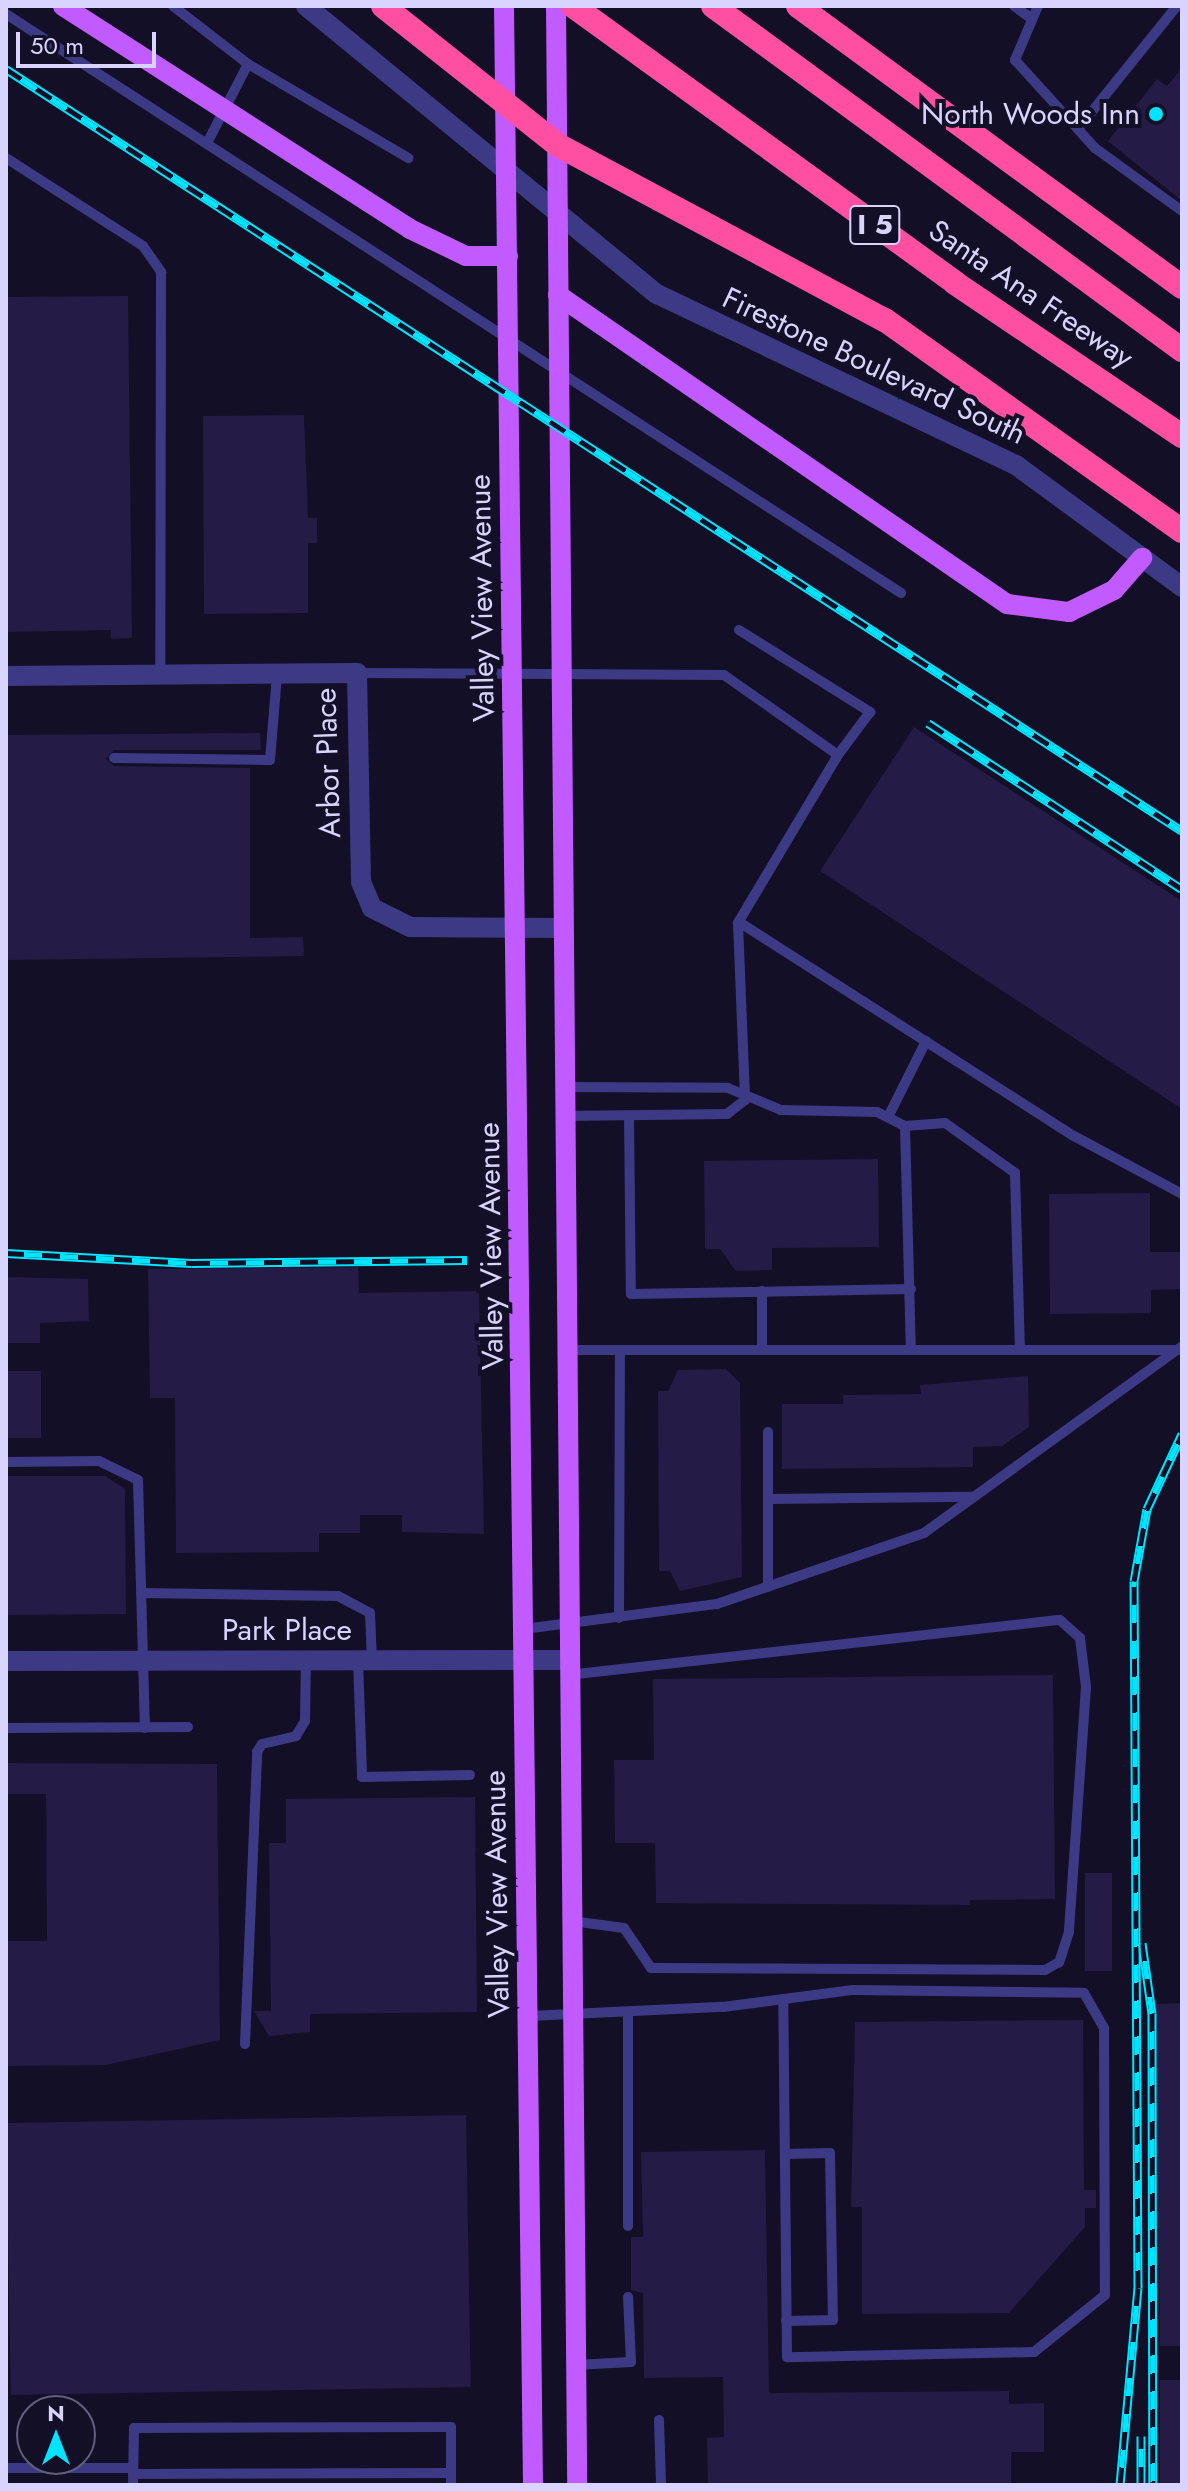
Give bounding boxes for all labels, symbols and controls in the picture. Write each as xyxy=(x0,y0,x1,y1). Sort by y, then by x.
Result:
scale bar xyxy=(20,16,160,66)
text: 50 m xyxy=(30,28,84,63)
place label: North Woods Inn xyxy=(921,96,1140,132)
marker: North Woods Inn xyxy=(1147,105,1165,123)
road number: I 5 xyxy=(849,201,901,249)
street label: Santa Ana Freeway xyxy=(922,212,1140,376)
street label: Firestone Boulevard South xyxy=(717,280,1031,452)
street label: Valley View Avenue xyxy=(462,474,502,722)
street label: Arbor Place xyxy=(307,687,349,839)
street label: Valley View Avenue xyxy=(471,1122,511,1370)
street label: Park Place xyxy=(222,1612,352,1648)
street label: Valley View Avenue xyxy=(477,1770,517,2018)
north arrow xyxy=(16,2395,96,2475)
text: N xyxy=(47,2397,65,2429)

